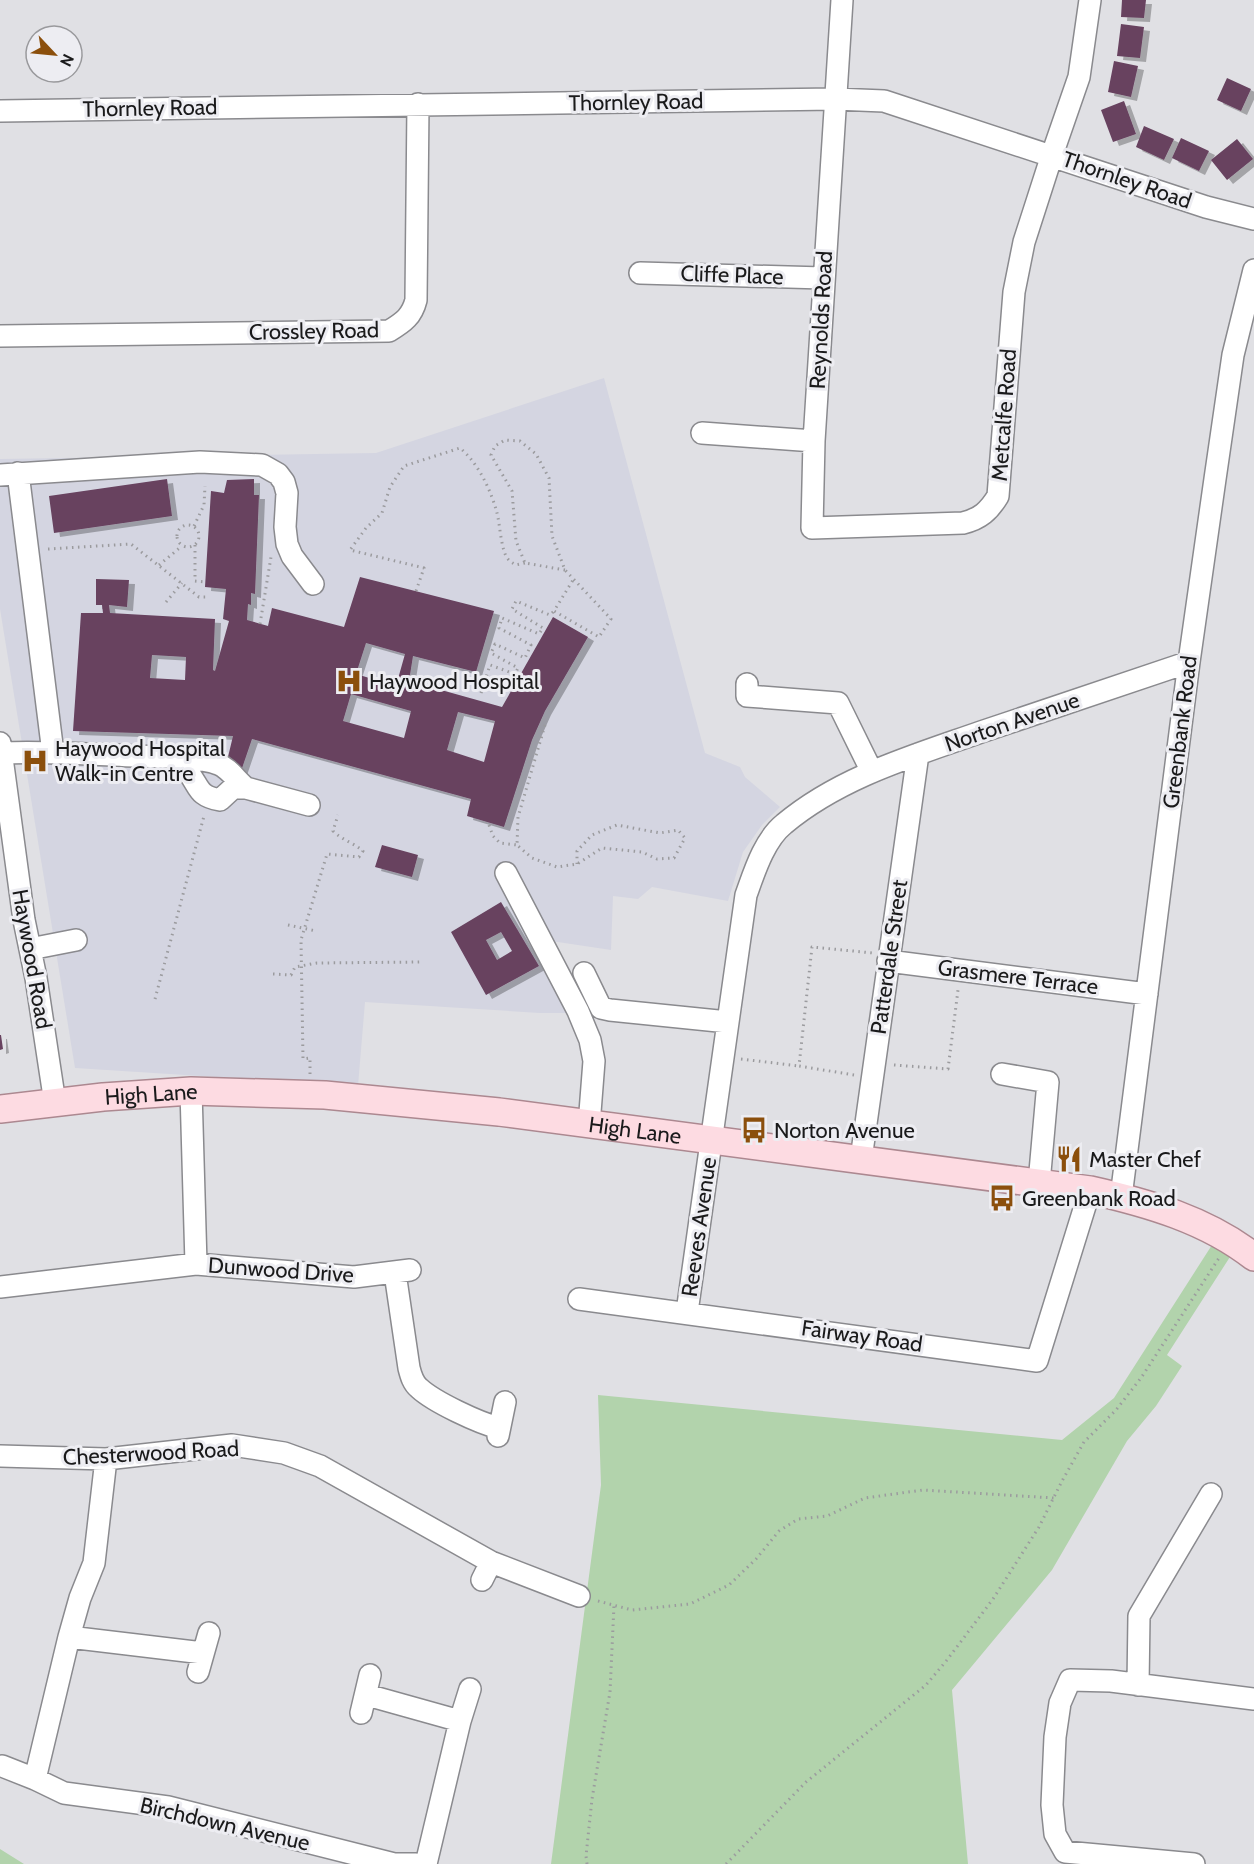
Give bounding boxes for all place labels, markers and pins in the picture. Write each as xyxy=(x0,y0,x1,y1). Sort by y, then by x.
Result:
hospital icon: Haywood Hospital xyxy=(334,666,364,696)
place label: Haywood Hospital xyxy=(369,668,540,695)
place label: Haywood Hospital Walk-in Centre xyxy=(55,735,226,787)
hospital icon: Haywood Hospital Walk-in Centre xyxy=(20,746,50,776)
bus stop icon: Norton Avenue xyxy=(739,1115,769,1145)
place label: Norton Avenue xyxy=(774,1117,915,1144)
restaurant icon: Master Chef xyxy=(1054,1144,1084,1174)
place label: Master Chef xyxy=(1089,1146,1201,1173)
bus stop icon: Greenbank Road xyxy=(987,1183,1017,1213)
place label: Greenbank Road xyxy=(1022,1185,1176,1212)

